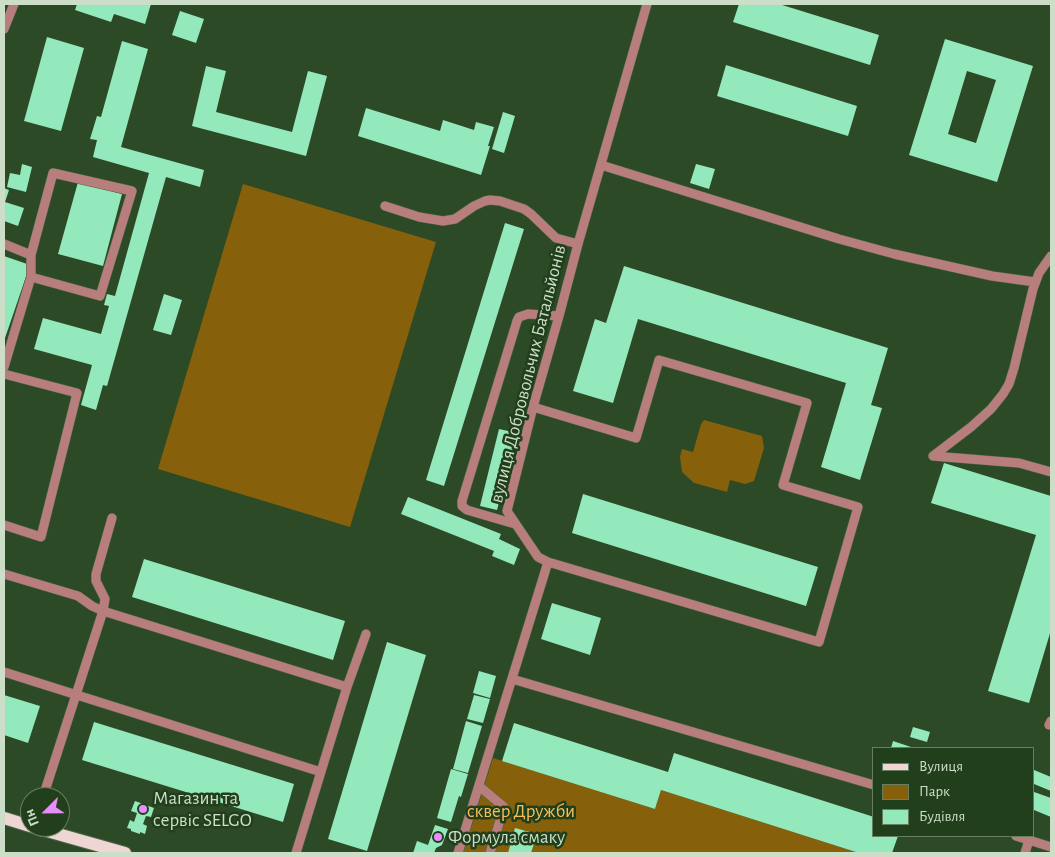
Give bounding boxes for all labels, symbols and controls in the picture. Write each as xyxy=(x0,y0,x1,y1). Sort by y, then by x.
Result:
street label: вулиця Добровольчих Батальйонів xyxy=(485,243,571,505)
legend xyxy=(872,747,1035,837)
text: Вулиця xyxy=(919,759,963,774)
text: Парк xyxy=(919,784,950,799)
north arrow xyxy=(20,787,70,837)
place label: Магазин та сервіс SELGO xyxy=(153,787,252,831)
park label: сквер Дружби xyxy=(467,800,575,822)
marker: Магазин та сервіс SELGO xyxy=(137,803,149,815)
text: Пн xyxy=(22,807,42,828)
text: Будівля xyxy=(919,809,965,824)
place label: Формула смаку xyxy=(448,826,565,848)
marker: Формула смаку xyxy=(432,831,444,843)

